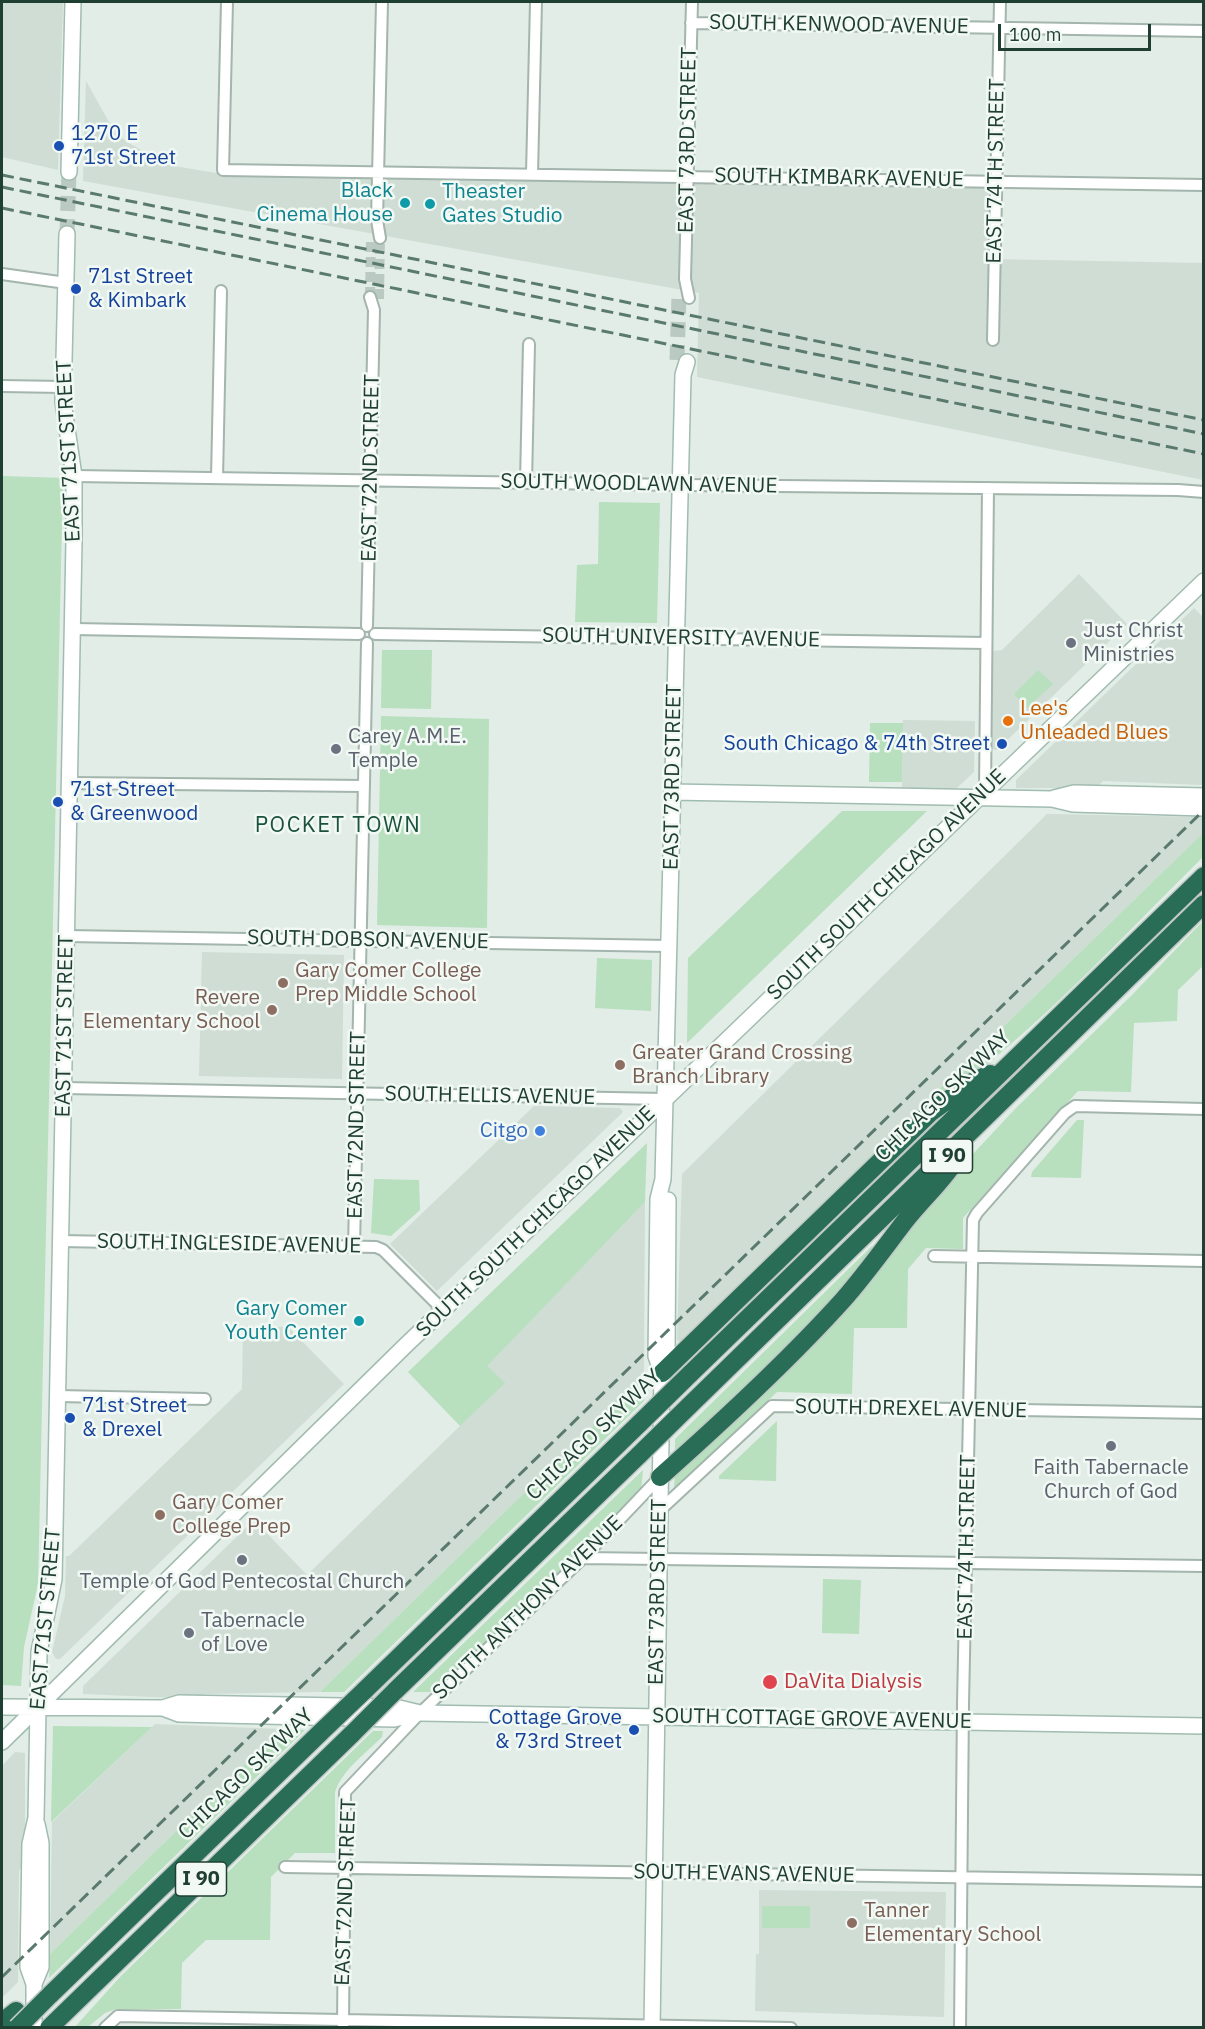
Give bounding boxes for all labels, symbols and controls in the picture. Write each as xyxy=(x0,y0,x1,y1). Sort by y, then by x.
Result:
street label: SOUTH KENWOOD AVENUE xyxy=(709,10,969,40)
scale bar xyxy=(1001,12,1154,50)
text: 100 m xyxy=(1009,23,1061,46)
street label: EAST 73RD STREET xyxy=(674,47,702,233)
street label: EAST 74TH STREET xyxy=(982,78,1010,264)
place label: 1270 E 71st Street xyxy=(71,121,176,171)
marker: 1270 E 71st Street xyxy=(52,139,66,153)
street label: SOUTH KIMBARK AVENUE xyxy=(714,163,964,193)
place label: Black Cinema House xyxy=(256,178,393,228)
place label: Theaster Gates Studio xyxy=(442,179,562,229)
marker: Black Cinema House xyxy=(398,196,412,210)
marker: Theaster Gates Studio xyxy=(423,197,437,211)
place label: 71st Street & Kimbark xyxy=(88,264,193,314)
marker: 71st Street & Kimbark xyxy=(69,282,83,296)
street label: EAST 71ST STREET xyxy=(52,359,86,543)
street label: EAST 72ND STREET xyxy=(357,374,385,562)
street label: SOUTH WOODLAWN AVENUE xyxy=(500,469,778,499)
place label: Just Christ Ministries xyxy=(1083,618,1183,668)
street label: SOUTH UNIVERSITY AVENUE xyxy=(542,623,820,653)
marker: Just Christ Ministries xyxy=(1064,636,1078,650)
street label: EAST 73RD STREET xyxy=(659,684,687,870)
place label: Lee's Unleaded Blues xyxy=(1020,696,1169,746)
marker: Lee's Unleaded Blues xyxy=(1001,714,1015,728)
place label: Carey A.M.E. Temple xyxy=(348,724,467,774)
place label: South Chicago & 74th Street xyxy=(724,731,990,757)
marker: South Chicago & 74th Street xyxy=(995,737,1009,751)
marker: Carey A.M.E. Temple xyxy=(329,742,343,756)
street label: SOUTH SOUTH CHICAGO AVENUE xyxy=(762,764,1012,1006)
place label: 71st Street & Greenwood xyxy=(70,777,198,827)
marker: 71st Street & Greenwood xyxy=(51,795,65,809)
district label: POCKET TOWN xyxy=(255,813,421,839)
street label: SOUTH DOBSON AVENUE xyxy=(247,925,489,955)
street label: EAST 71ST STREET xyxy=(51,935,79,1117)
place label: Gary Comer College Prep Middle School xyxy=(295,958,482,1008)
marker: Gary Comer College Prep Middle School xyxy=(276,976,290,990)
place label: Revere Elementary School xyxy=(83,985,260,1035)
marker: Revere Elementary School xyxy=(265,1003,279,1017)
street label: CHICAGO SKYWAY xyxy=(870,1025,1016,1167)
street label: EAST 72ND STREET xyxy=(343,1031,371,1219)
place label: Greater Grand Crossing Branch Library xyxy=(632,1040,852,1090)
marker: Greater Grand Crossing Branch Library xyxy=(613,1058,627,1072)
street label: SOUTH ELLIS AVENUE xyxy=(384,1082,596,1110)
street label: SOUTH SOUTH CHICAGO AVENUE xyxy=(411,1101,661,1343)
place label: Citgo xyxy=(480,1118,528,1144)
marker: Citgo xyxy=(533,1124,547,1138)
road number: I 90 xyxy=(922,1139,972,1173)
street label: SOUTH INGLESIDE AVENUE xyxy=(97,1229,361,1259)
place label: Gary Comer Youth Center xyxy=(225,1296,347,1346)
marker: Gary Comer Youth Center xyxy=(352,1314,366,1328)
street label: CHICAGO SKYWAY xyxy=(521,1364,667,1506)
place label: 71st Street & Drexel xyxy=(82,1393,187,1443)
street label: SOUTH DREXEL AVENUE xyxy=(795,1394,1027,1424)
marker: 71st Street & Drexel xyxy=(63,1411,77,1425)
marker: Faith Tabernacle Church of God xyxy=(1104,1439,1118,1453)
street label: EAST 74TH STREET xyxy=(953,1454,981,1640)
place label: Faith Tabernacle Church of God xyxy=(1033,1455,1189,1505)
place label: Gary Comer College Prep xyxy=(172,1490,291,1540)
street label: EAST 73RD STREET xyxy=(644,1499,672,1685)
marker: Gary Comer College Prep xyxy=(153,1508,167,1522)
street label: SOUTH ANTHONY AVENUE xyxy=(428,1511,628,1705)
street label: EAST 71ST STREET xyxy=(25,1527,67,1711)
marker: Temple of God Pentecostal Church xyxy=(235,1553,249,1567)
place label: Temple of God Pentecostal Church xyxy=(80,1569,404,1595)
place label: Tabernacle of Love xyxy=(201,1608,305,1658)
marker: Tabernacle of Love xyxy=(182,1626,196,1640)
place label: DaVita Dialysis xyxy=(784,1669,922,1695)
marker: DaVita Dialysis xyxy=(761,1673,779,1691)
street label: CHICAGO SKYWAY xyxy=(173,1703,319,1845)
street label: SOUTH COTTAGE GROVE AVENUE xyxy=(652,1704,972,1734)
place label: Cottage Grove & 73rd Street xyxy=(489,1705,622,1755)
marker: Cottage Grove & 73rd Street xyxy=(627,1723,641,1737)
street label: EAST 72ND STREET xyxy=(330,1798,362,1986)
street label: SOUTH EVANS AVENUE xyxy=(633,1859,855,1889)
road number: I 90 xyxy=(176,1862,226,1896)
place label: Tanner Elementary School xyxy=(864,1898,1041,1948)
marker: Tanner Elementary School xyxy=(845,1916,859,1930)

